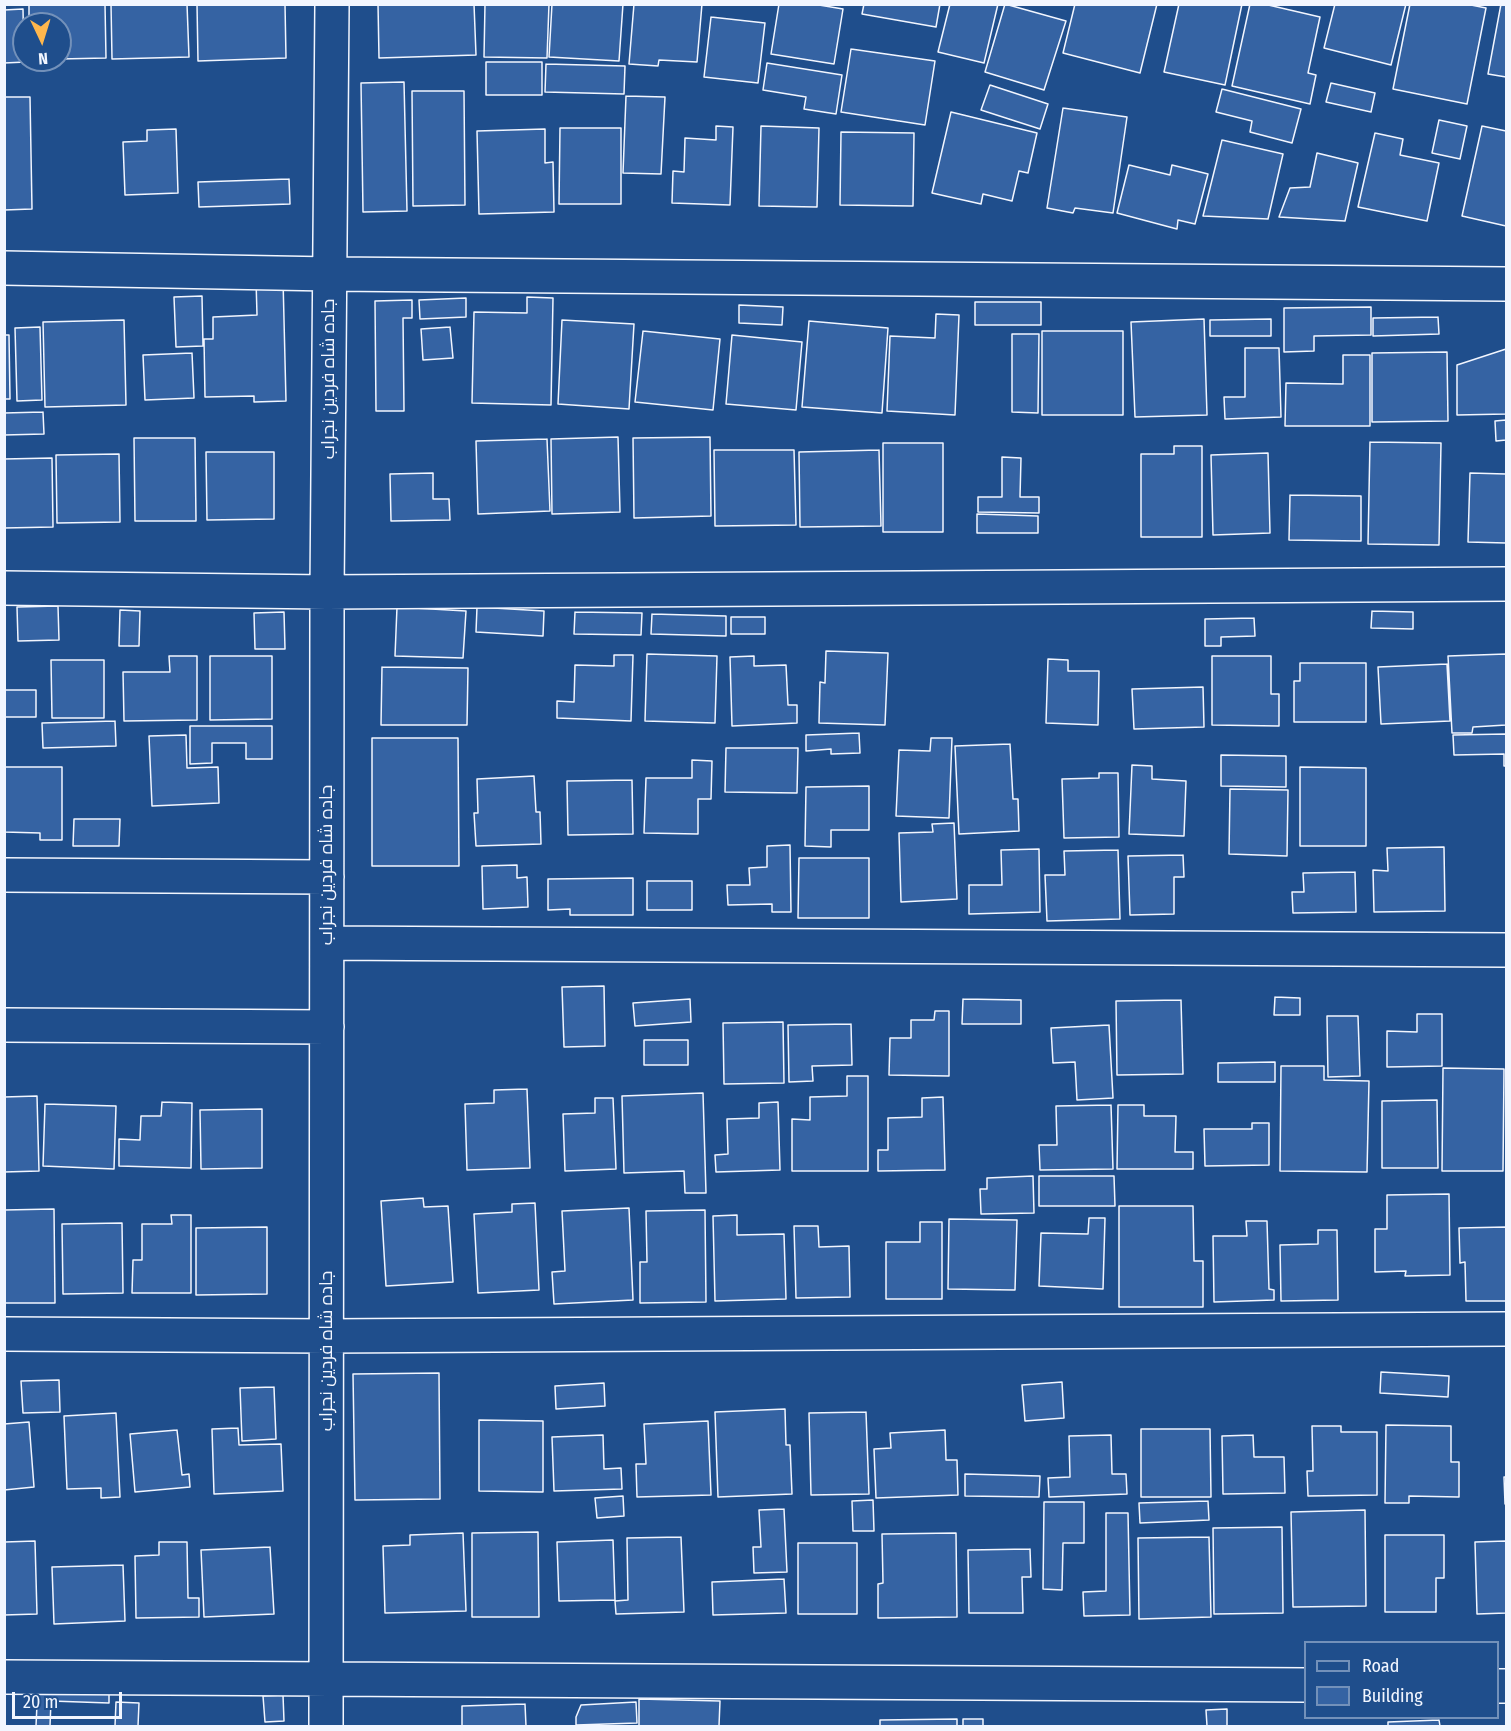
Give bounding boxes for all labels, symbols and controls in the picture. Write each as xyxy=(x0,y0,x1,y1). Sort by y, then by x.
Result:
north arrow xyxy=(12,12,72,72)
text: N xyxy=(38,49,49,68)
street label: جاده شاه فردین نجراب xyxy=(318,299,340,459)
street label: جاده شاه فردین نجراب xyxy=(316,785,338,945)
street label: جاده شاه فردین نجراب xyxy=(316,1271,338,1431)
legend xyxy=(1304,1641,1499,1719)
text: Road xyxy=(1362,1655,1399,1677)
scale bar xyxy=(15,1680,124,1718)
text: Building xyxy=(1362,1685,1423,1707)
text: 20 m xyxy=(23,1691,58,1713)

